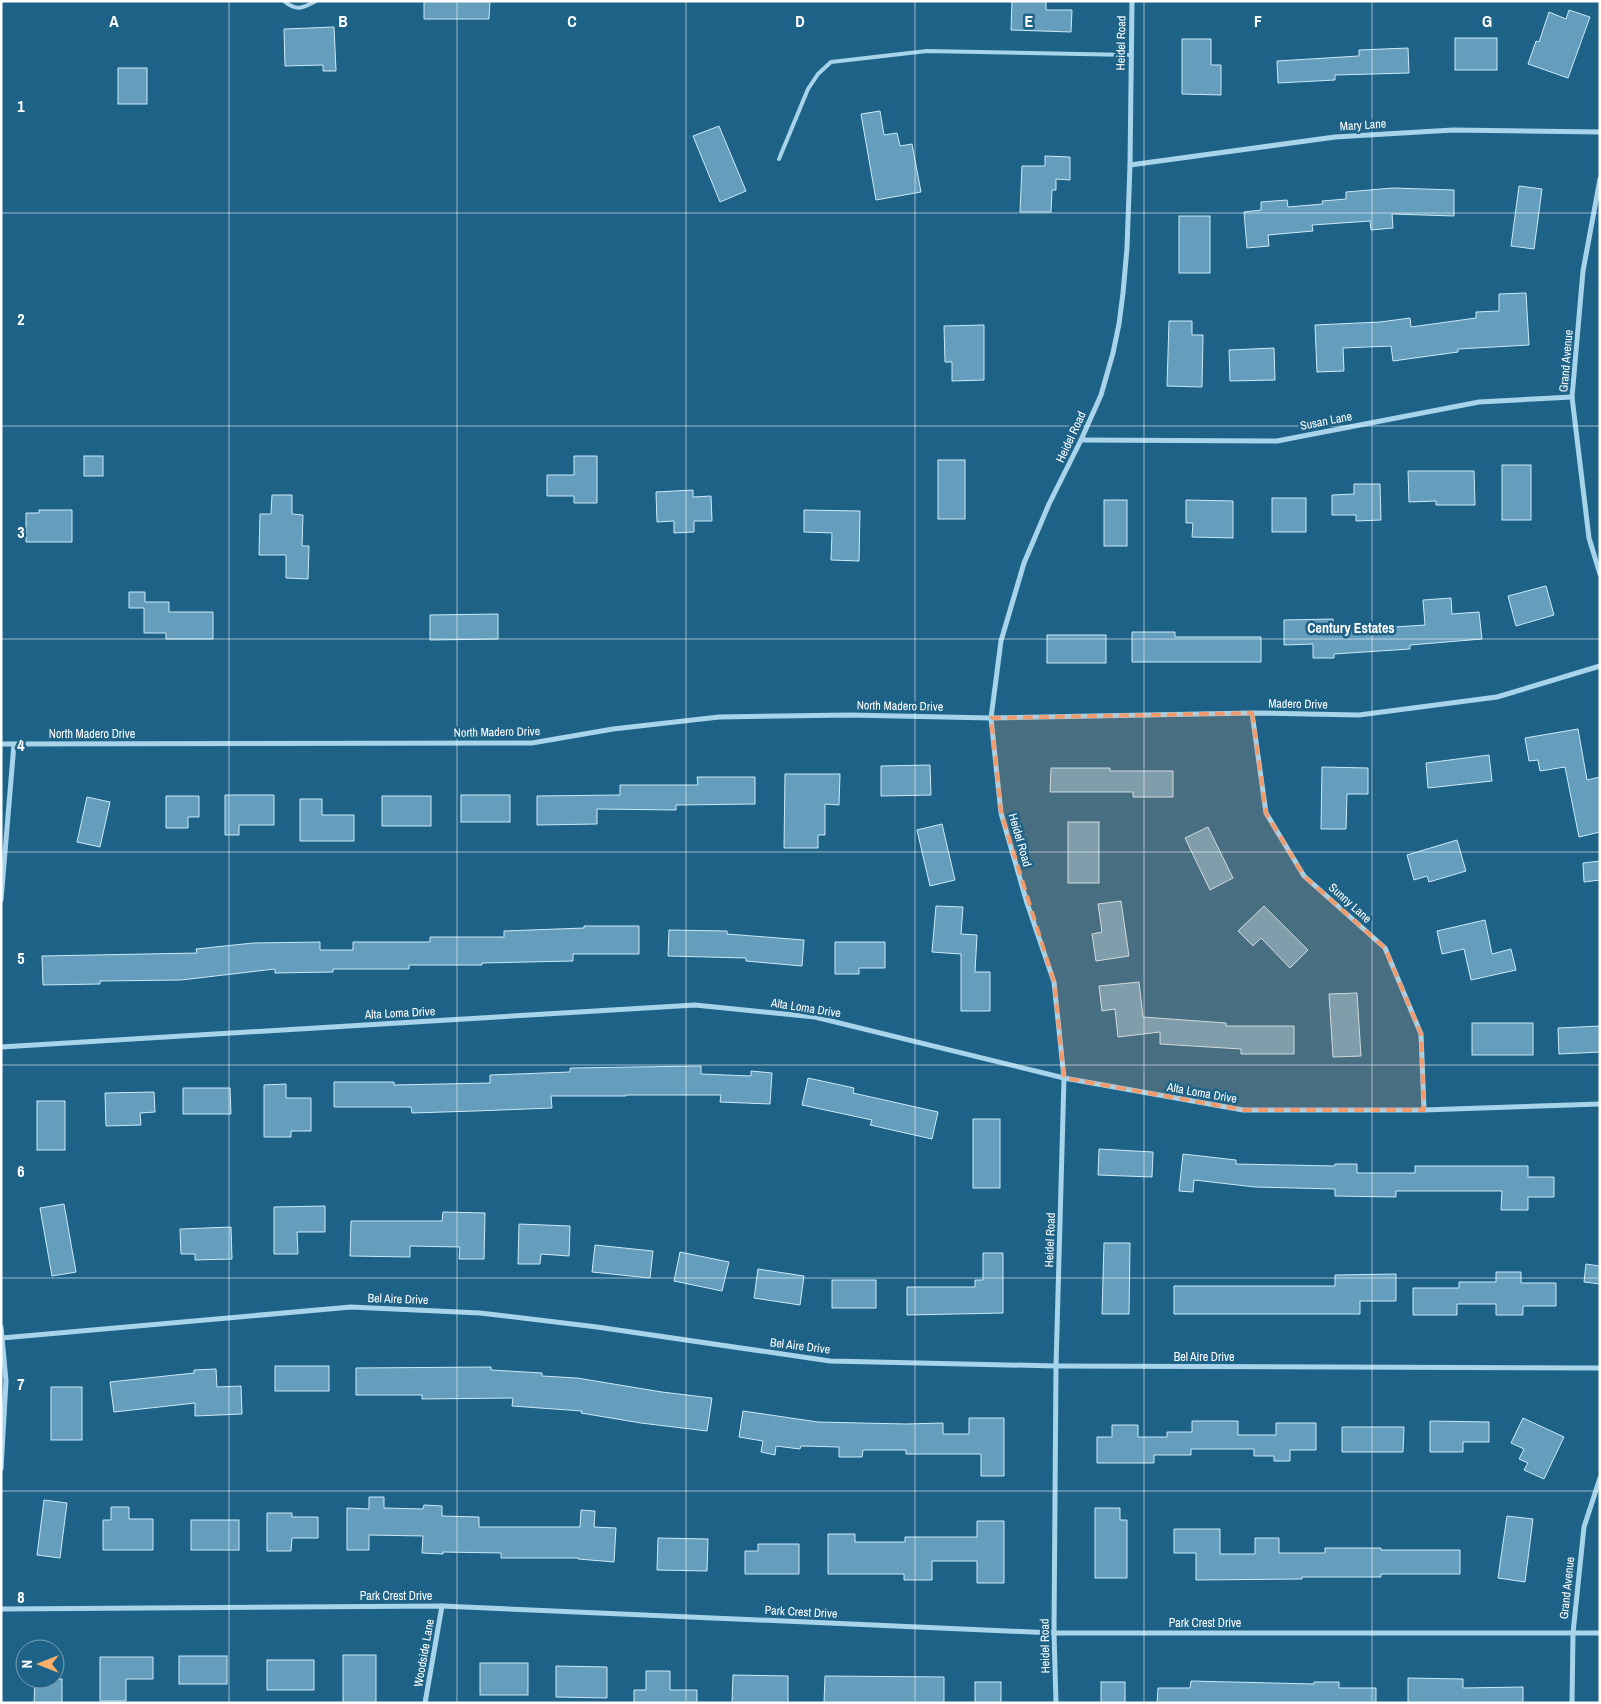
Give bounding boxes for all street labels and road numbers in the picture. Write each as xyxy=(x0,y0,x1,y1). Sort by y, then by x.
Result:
street label: Heidel Road xyxy=(1113,16,1129,70)
street label: Mary Lane xyxy=(1339,115,1387,135)
street label: Grand Avenue xyxy=(1555,329,1577,393)
street label: Susan Lane xyxy=(1299,408,1353,434)
street label: Heidel Road xyxy=(1052,409,1090,465)
street label: Madero Drive xyxy=(1268,695,1328,713)
street label: North Madero Drive xyxy=(857,697,943,715)
street label: North Madero Drive xyxy=(454,723,540,741)
street label: North Madero Drive xyxy=(49,726,135,742)
street label: Heidel Road xyxy=(1005,812,1035,868)
street label: Sunny Lane xyxy=(1325,879,1375,927)
street label: Alta Loma Drive xyxy=(769,994,842,1021)
street label: Alta Loma Drive xyxy=(363,1003,436,1023)
street label: Alta Loma Drive xyxy=(1165,1079,1238,1107)
street label: Heidel Road xyxy=(1041,1212,1059,1268)
street label: Bel Aire Drive xyxy=(367,1290,429,1308)
street label: Bel Aire Drive xyxy=(769,1334,831,1358)
street label: Bel Aire Drive xyxy=(1174,1349,1234,1365)
street label: Grand Avenue xyxy=(1556,1556,1578,1620)
street label: Park Crest Drive xyxy=(360,1588,432,1604)
street label: Park Crest Drive xyxy=(764,1602,838,1622)
street label: Park Crest Drive xyxy=(1169,1615,1241,1631)
street label: Woodside Lane xyxy=(410,1618,438,1688)
street label: Heidel Road xyxy=(1037,1619,1053,1673)

